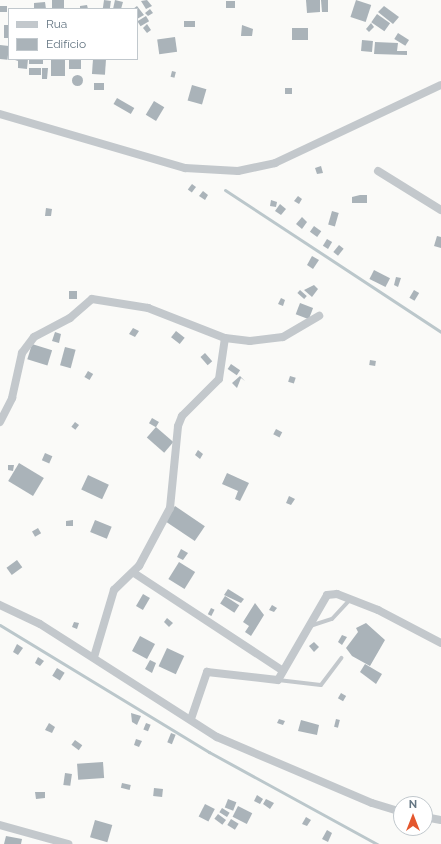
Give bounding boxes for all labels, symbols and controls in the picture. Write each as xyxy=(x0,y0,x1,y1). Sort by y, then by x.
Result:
legend xyxy=(8,8,138,60)
text: Rua xyxy=(46,17,67,31)
text: Edifício xyxy=(46,37,86,51)
north arrow xyxy=(393,796,433,836)
text: N xyxy=(409,798,417,811)

